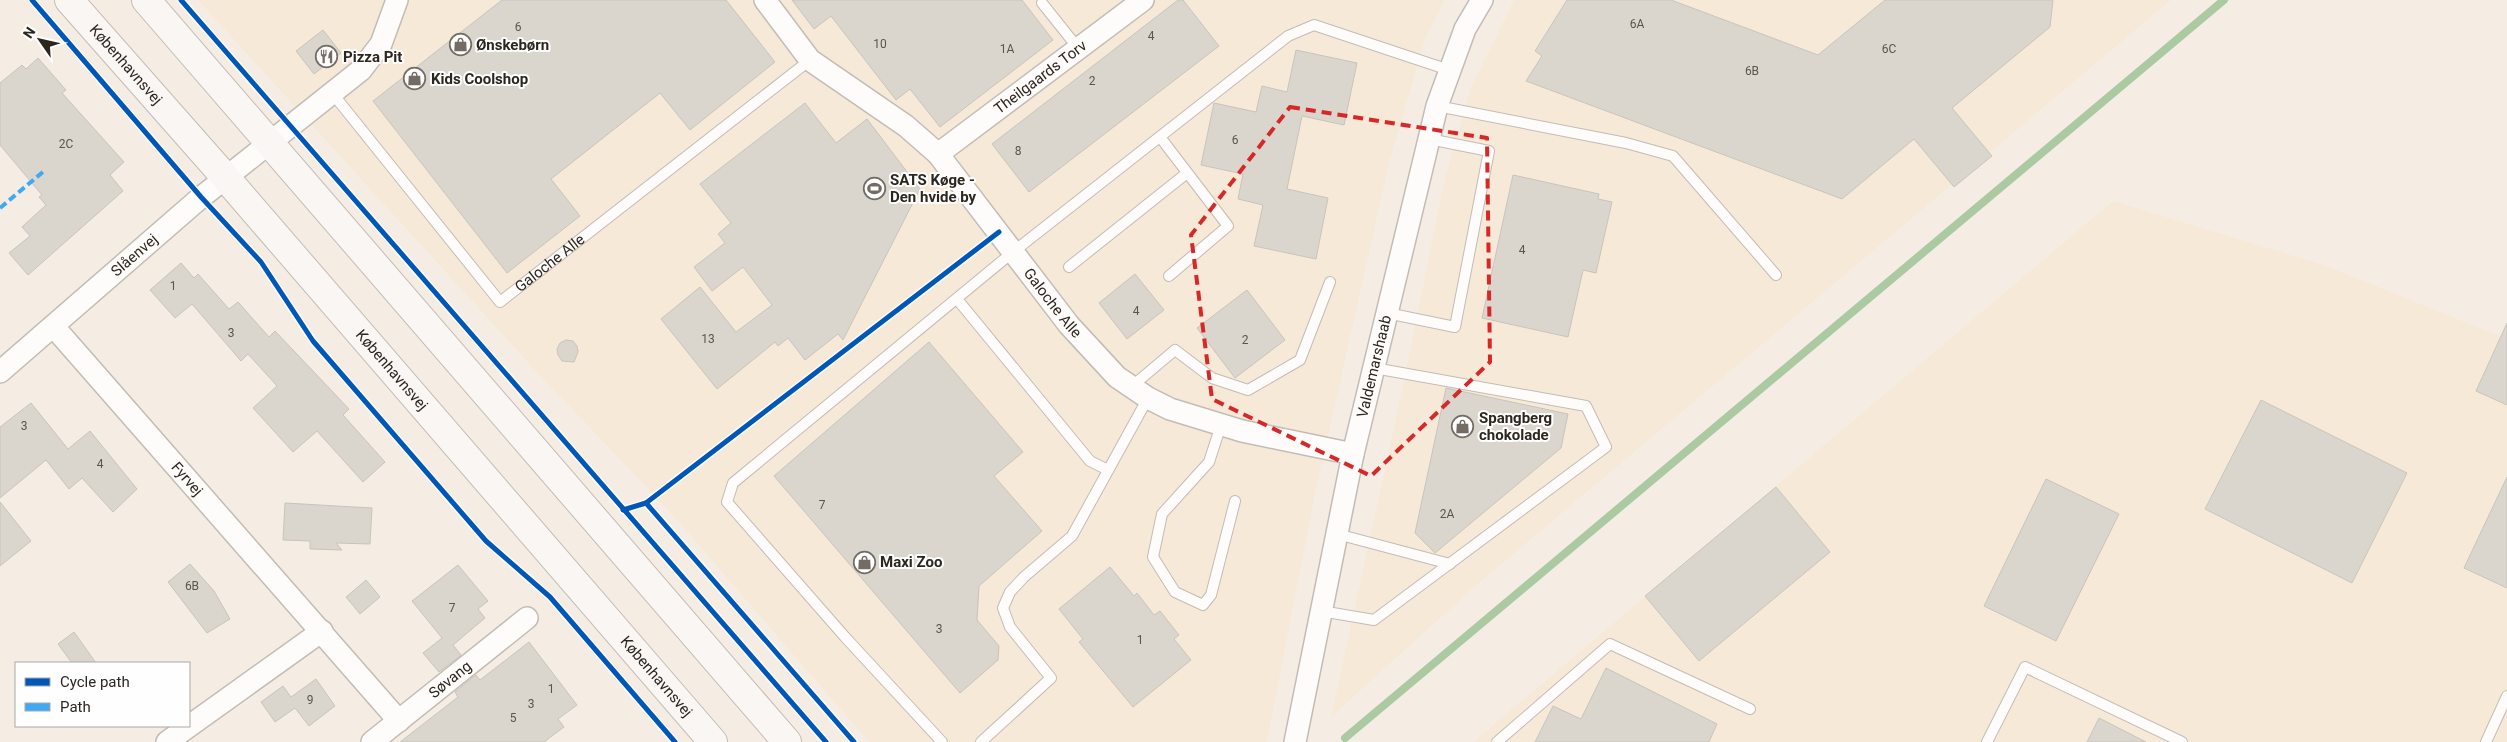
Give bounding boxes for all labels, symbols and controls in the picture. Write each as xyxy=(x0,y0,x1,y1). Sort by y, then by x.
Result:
north arrow xyxy=(15,15,65,65)
house number: 6A xyxy=(1630,17,1644,31)
house number: 6 xyxy=(515,20,522,34)
street label: Københavnsvej xyxy=(86,21,166,108)
text: N xyxy=(20,24,39,41)
house number: 4 xyxy=(1148,29,1155,43)
shop icon: Ønskebørn xyxy=(448,33,472,57)
place label: Ønskebørn xyxy=(476,36,549,54)
house number: 10 xyxy=(873,37,887,51)
street label: Theilgaards Torv xyxy=(990,37,1090,118)
house number: 1A xyxy=(1000,42,1014,56)
house number: 6C xyxy=(1882,42,1896,56)
restaurant icon: Pizza Pit xyxy=(315,45,339,69)
place label: Pizza Pit xyxy=(343,48,402,66)
house number: 6B xyxy=(1745,64,1759,78)
shop icon: Kids Coolshop xyxy=(403,67,427,91)
place label: Kids Coolshop xyxy=(431,70,528,88)
house number: 2 xyxy=(1089,74,1096,88)
house number: 6 xyxy=(1232,133,1239,147)
house number: 2C xyxy=(59,137,73,151)
house number: 8 xyxy=(1015,144,1022,158)
place label: SATS Køge - Den hvide by xyxy=(890,171,977,206)
sports icon: SATS Køge - Den hvide by xyxy=(862,177,886,201)
street label: Slåenvej xyxy=(107,230,161,280)
street label: Galoche Alle xyxy=(511,230,588,296)
house number: 4 xyxy=(1519,243,1526,257)
street label: Galoche Alle xyxy=(1020,265,1085,342)
house number: 1 xyxy=(170,279,176,293)
house number: 4 xyxy=(1133,304,1140,318)
street label: Valdemarshaab xyxy=(1353,313,1395,419)
house number: 3 xyxy=(228,326,234,340)
street label: Københavnsvej xyxy=(352,326,432,414)
house number: 13 xyxy=(701,332,715,346)
house number: 2 xyxy=(1242,333,1249,347)
place label: Spangberg chokolade xyxy=(1479,409,1552,444)
shop icon: Spangberg chokolade xyxy=(1451,415,1475,439)
house number: 3 xyxy=(21,419,27,433)
house number: 4 xyxy=(97,457,104,471)
street label: Fyrvej xyxy=(167,458,207,500)
house number: 7 xyxy=(819,498,826,512)
house number: 2A xyxy=(1440,507,1454,521)
shop icon: Maxi Zoo xyxy=(852,550,876,574)
place label: Maxi Zoo xyxy=(880,553,942,571)
house number: 6B xyxy=(185,579,199,593)
house number: 7 xyxy=(449,601,456,615)
house number: 3 xyxy=(936,622,942,636)
street label: Københavnsvej xyxy=(617,632,696,721)
house number: 1 xyxy=(1137,633,1143,647)
street label: Søvang xyxy=(425,657,475,702)
legend xyxy=(15,662,190,727)
text: Cycle path xyxy=(60,673,130,691)
house number: 1 xyxy=(548,682,554,696)
house number: 9 xyxy=(307,693,313,707)
house number: 3 xyxy=(528,697,534,711)
text: Path xyxy=(60,698,91,716)
house number: 5 xyxy=(510,711,517,725)

